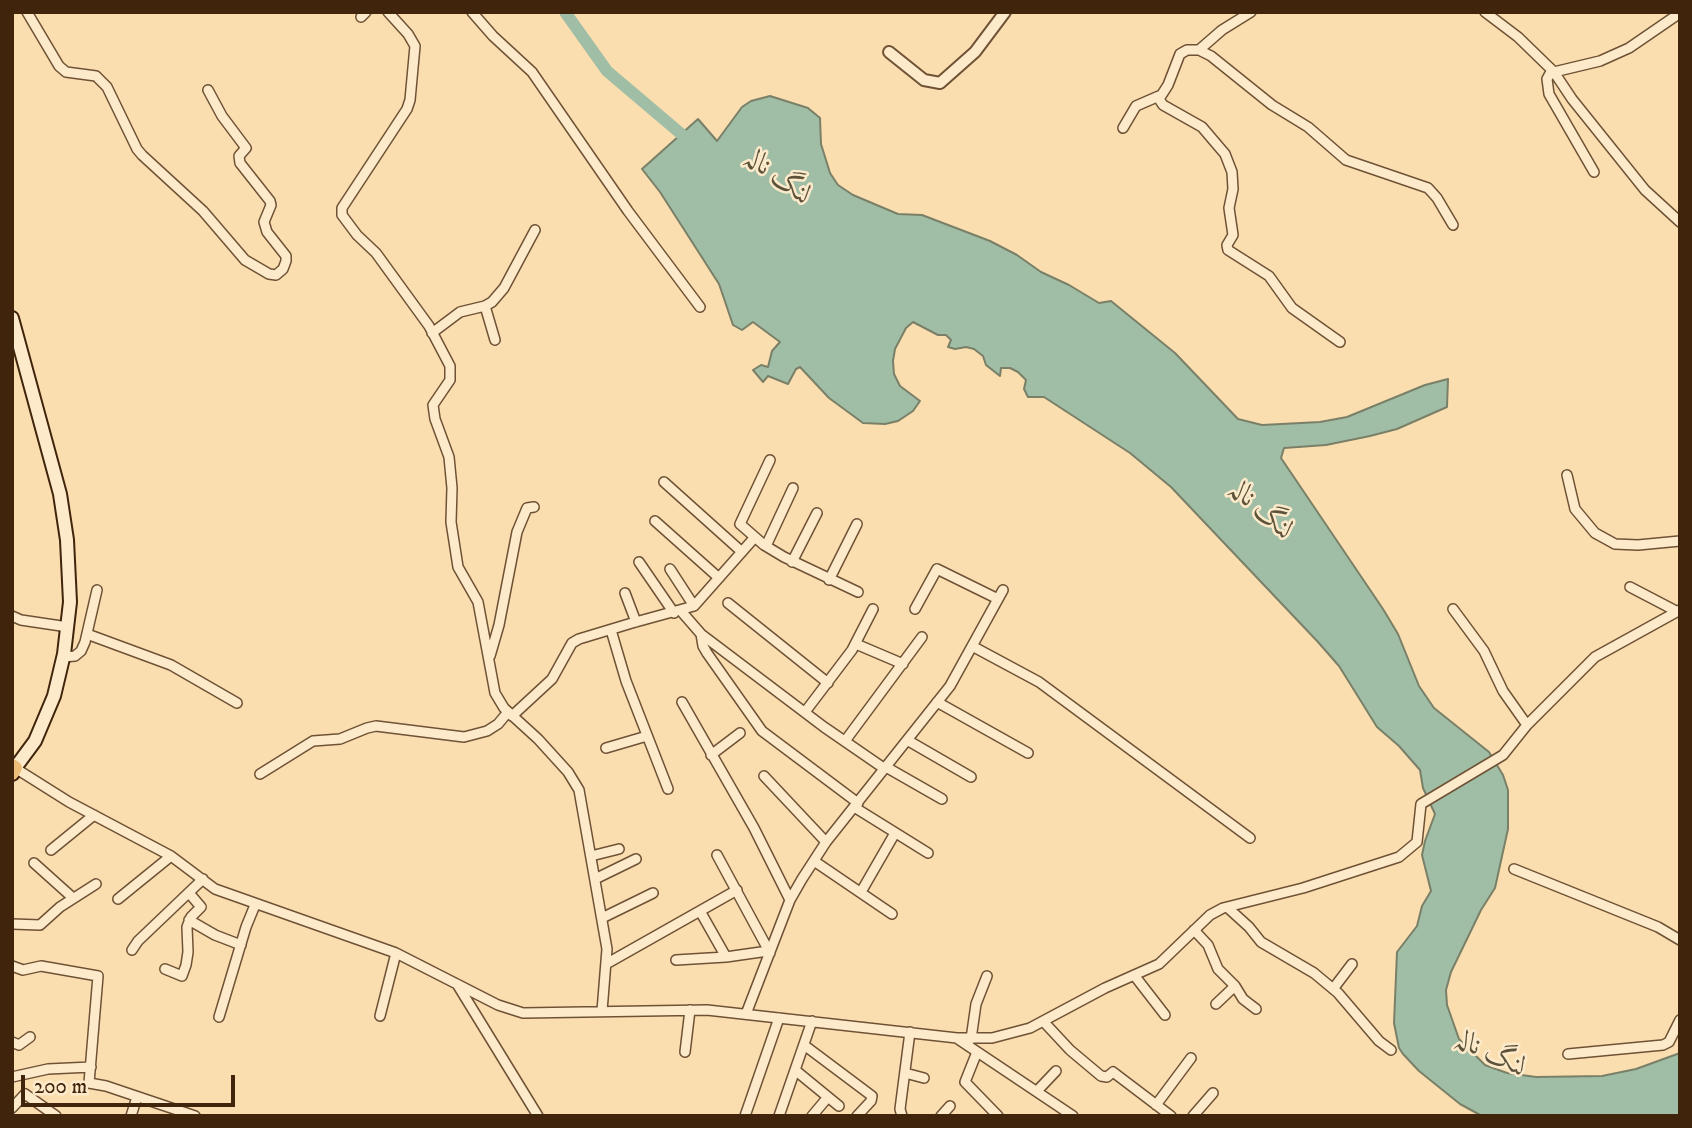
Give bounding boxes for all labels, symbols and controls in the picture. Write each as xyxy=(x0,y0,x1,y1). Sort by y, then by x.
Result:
water label: لنگ نالہ xyxy=(736,142,818,214)
water label: لنگ نالہ xyxy=(1220,473,1300,549)
water label: لنگ نالہ xyxy=(1448,1024,1532,1086)
scale bar xyxy=(24,1062,238,1106)
text: 200 m xyxy=(34,1074,87,1100)

